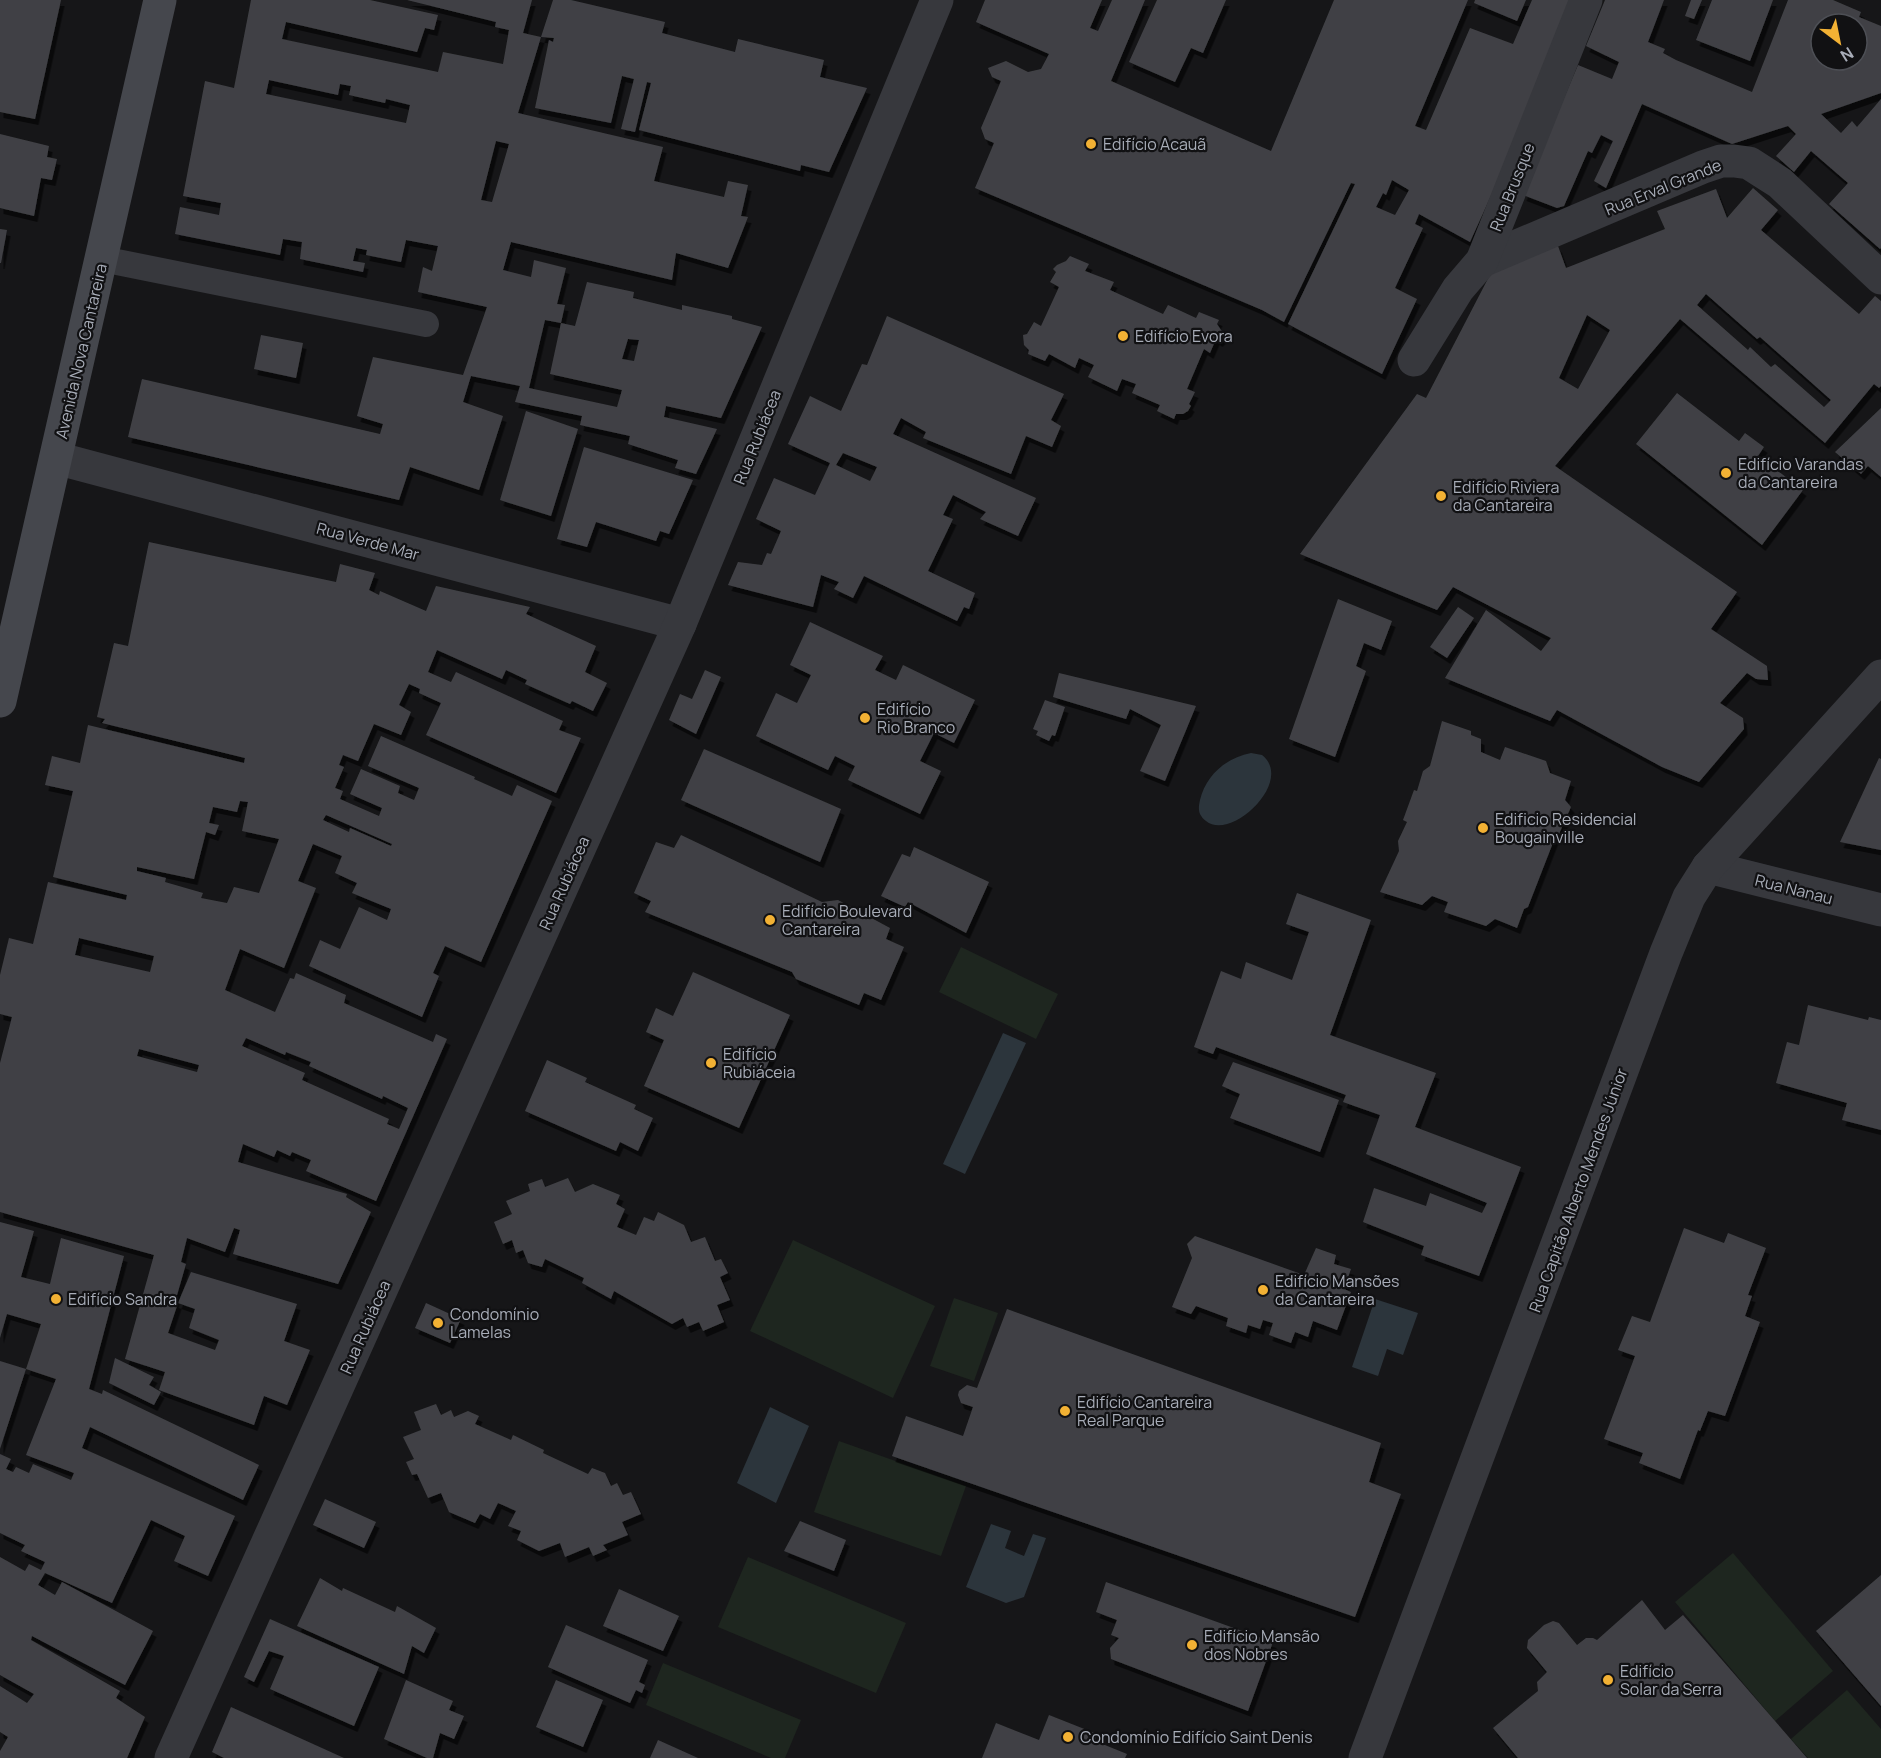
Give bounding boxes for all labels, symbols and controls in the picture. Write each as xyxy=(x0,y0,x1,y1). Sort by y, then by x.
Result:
north arrow xyxy=(1809,12,1869,72)
text: N xyxy=(1836,42,1858,67)
place label: Edifício Acauã xyxy=(1103,133,1206,155)
marker: Edifício Acauã xyxy=(1084,137,1098,151)
street label: Rua Brusque xyxy=(1484,140,1540,234)
street label: Rua Erval Grande xyxy=(1601,154,1725,220)
street label: Avenida Nova Cantareira xyxy=(50,261,112,441)
place label: Edifício Evora xyxy=(1135,325,1233,347)
marker: Edifício Evora xyxy=(1116,329,1130,343)
street label: Rua Rubiácea xyxy=(728,386,786,488)
place label: Edifício Varandas da Cantareira xyxy=(1738,453,1863,493)
marker: Edifício Varandas da Cantareira xyxy=(1719,466,1733,480)
place label: Edifício Riviera da Cantareira xyxy=(1453,476,1559,516)
marker: Edifício Riviera da Cantareira xyxy=(1434,489,1448,503)
street label: Rua Verde Mar xyxy=(314,517,422,565)
place label: Edifício Rio Branco xyxy=(877,698,955,738)
marker: Edifício Rio Branco xyxy=(858,711,872,725)
place label: Edificio Residencial Bougainville xyxy=(1495,808,1637,848)
marker: Edificio Residencial Bougainville xyxy=(1476,821,1490,835)
street label: Rua Rubiácea xyxy=(534,833,594,933)
street label: Rua Nanau xyxy=(1753,869,1835,909)
place label: Edifício Boulevard Cantareira xyxy=(782,900,912,940)
marker: Edifício Boulevard Cantareira xyxy=(763,913,777,927)
place label: Edifício Rubiáceia xyxy=(723,1043,795,1083)
marker: Edifício Rubiáceia xyxy=(704,1056,718,1070)
street label: Rua Capitão Alberto Mendes Júnior xyxy=(1524,1065,1633,1315)
place label: Edifício Mansões da Cantareira xyxy=(1275,1270,1399,1310)
street label: Rua Rubiácea xyxy=(335,1277,395,1377)
marker: Edifício Mansões da Cantareira xyxy=(1256,1283,1270,1297)
place label: Edifício Sandra xyxy=(68,1288,177,1310)
marker: Edifício Sandra xyxy=(49,1292,63,1306)
place label: Condomínio Lamelas xyxy=(450,1303,539,1343)
marker: Condomínio Lamelas xyxy=(431,1316,445,1330)
place label: Edifício Cantareira Real Parque xyxy=(1077,1391,1212,1431)
marker: Edifício Cantareira Real Parque xyxy=(1058,1404,1072,1418)
place label: Edifício Mansão dos Nobres xyxy=(1204,1625,1320,1665)
marker: Edifício Mansão dos Nobres xyxy=(1185,1638,1199,1652)
place label: Edifício Solar da Serra xyxy=(1620,1660,1722,1700)
marker: Edifício Solar da Serra xyxy=(1601,1673,1615,1687)
place label: Condomínio Edifício Saint Denis xyxy=(1080,1726,1313,1748)
marker: Condomínio Edifício Saint Denis xyxy=(1061,1730,1075,1744)

